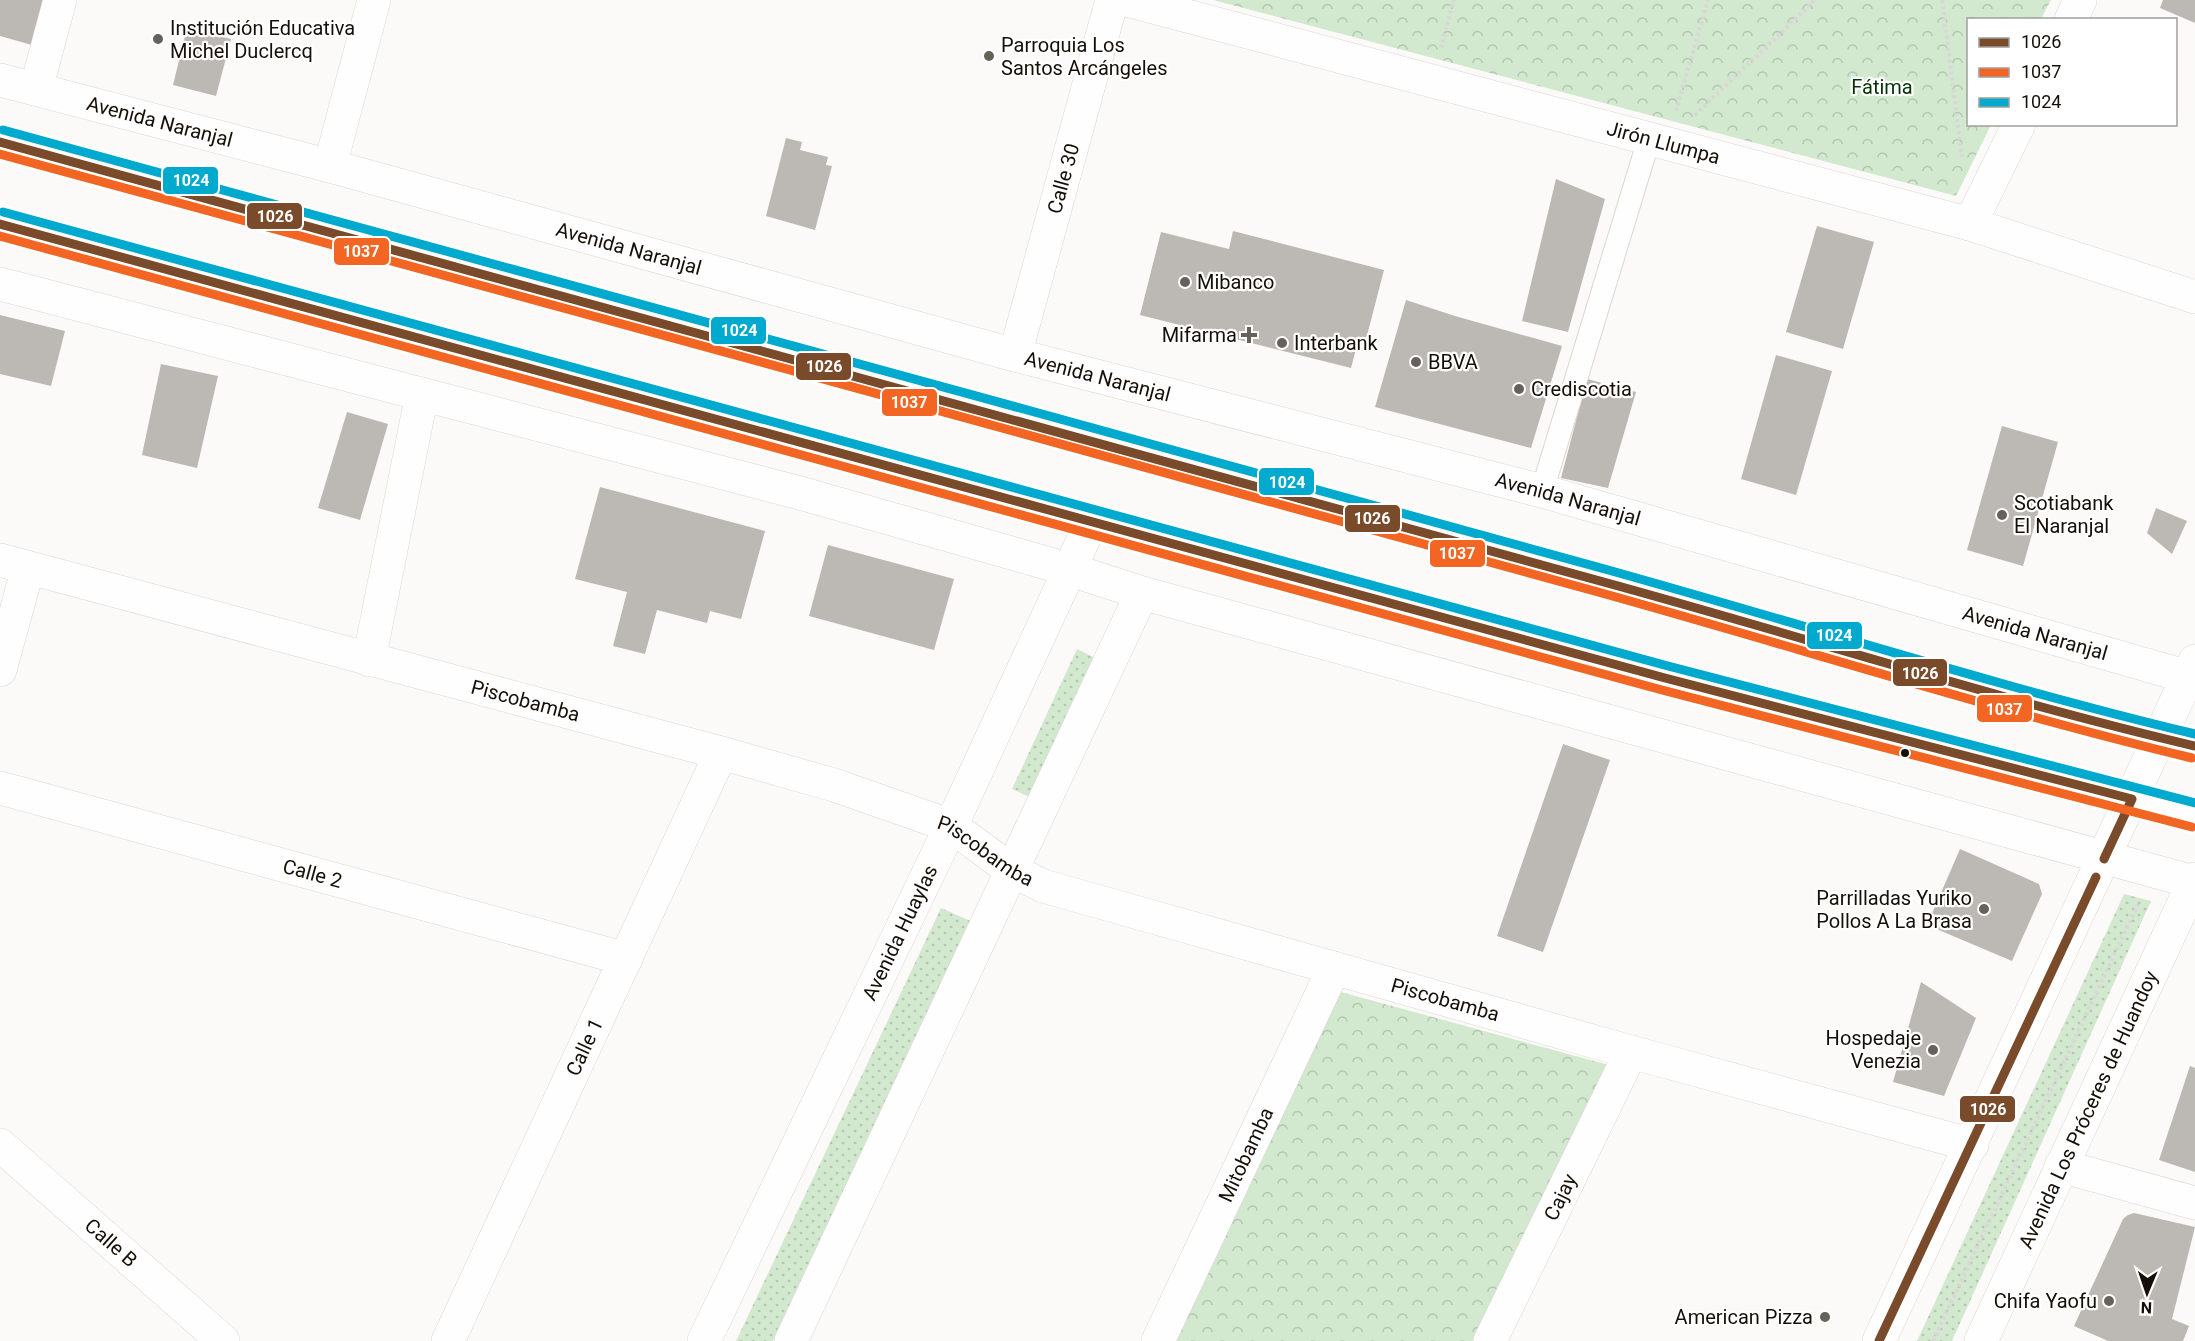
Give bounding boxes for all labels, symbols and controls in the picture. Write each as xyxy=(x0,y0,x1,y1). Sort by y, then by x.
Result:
place label: Institución Educativa Michel Duclercq xyxy=(170,16,355,63)
legend xyxy=(1967,18,2177,126)
text: 1026 xyxy=(2021,31,2061,52)
marker: Institución Educativa Michel Duclercq xyxy=(151,32,165,46)
place label: Parroquia Los Santos Arcángeles xyxy=(1001,33,1168,80)
marker: Parroquia Los Santos Arcángeles xyxy=(982,49,996,63)
text: 1037 xyxy=(2021,61,2061,82)
park label: Fátima xyxy=(1851,75,1913,99)
street label: Avenida Naranjal xyxy=(84,91,235,152)
text: 1024 xyxy=(2021,91,2061,112)
street label: Jirón Llumpa xyxy=(1604,116,1723,169)
street label: Calle 30 xyxy=(1042,141,1084,216)
line badge: 1024 xyxy=(162,166,219,195)
text: 1024 xyxy=(173,171,209,190)
line badge: 1026 xyxy=(246,202,303,230)
text: 1026 xyxy=(257,207,293,226)
street label: Avenida Naranjal xyxy=(553,217,704,280)
line badge: 1037 xyxy=(333,237,390,266)
text: 1037 xyxy=(343,242,379,261)
place label: Mibanco xyxy=(1197,270,1274,294)
marker: Mibanco xyxy=(1178,275,1192,289)
line badge: 1024 xyxy=(710,316,767,345)
text: 1024 xyxy=(721,321,757,340)
place label: Mifarma xyxy=(1162,323,1237,347)
marker: Mifarma xyxy=(1242,328,1256,342)
place label: Interbank xyxy=(1294,331,1379,355)
marker: Interbank xyxy=(1275,336,1289,350)
street label: Avenida Naranjal xyxy=(1022,346,1173,407)
place label: BBVA xyxy=(1428,350,1478,374)
line badge: 1026 xyxy=(795,352,852,381)
marker: BBVA xyxy=(1409,355,1423,369)
text: 1026 xyxy=(806,357,842,376)
place label: Crediscotia xyxy=(1531,377,1632,401)
marker: Crediscotia xyxy=(1512,382,1526,396)
line badge: 1037 xyxy=(881,388,938,417)
text: 1037 xyxy=(891,393,927,412)
line badge: 1024 xyxy=(1258,467,1315,496)
street label: Avenida Naranjal xyxy=(1493,467,1643,531)
text: 1024 xyxy=(1269,473,1305,492)
place label: Scotiabank El Naranjal xyxy=(2014,491,2114,538)
line badge: 1026 xyxy=(1344,504,1401,533)
marker: Scotiabank El Naranjal xyxy=(1995,508,2009,522)
text: 1026 xyxy=(1354,509,1390,528)
line badge: 1037 xyxy=(1429,539,1486,568)
text: 1037 xyxy=(1439,544,1475,563)
street label: Avenida Naranjal xyxy=(1960,601,2110,665)
line badge: 1024 xyxy=(1806,621,1863,650)
text: 1024 xyxy=(1816,626,1852,645)
line badge: 1026 xyxy=(1892,658,1948,687)
text: 1026 xyxy=(1902,664,1938,683)
street label: Piscobamba xyxy=(469,675,582,727)
line badge: 1037 xyxy=(1976,694,2033,723)
text: 1037 xyxy=(1986,700,2022,719)
unlabelled marker xyxy=(1899,747,1911,759)
street label: Piscobamba xyxy=(934,810,1037,891)
street label: Calle 2 xyxy=(280,854,345,893)
street label: Avenida Huaylas xyxy=(857,861,943,1004)
place label: Parrilladas Yuriko Pollos A La Brasa xyxy=(1816,886,1972,933)
marker: Parrilladas Yuriko Pollos A La Brasa xyxy=(1977,902,1991,916)
street label: Avenida Los Próceres de Huandoy xyxy=(2013,966,2163,1252)
street label: Piscobamba xyxy=(1388,973,1502,1026)
street label: Calle 1 xyxy=(561,1015,608,1080)
place label: Hospedaje Venezia xyxy=(1826,1026,1921,1073)
marker: Hospedaje Venezia xyxy=(1926,1043,1940,1057)
line badge: 1026 xyxy=(1959,1095,2016,1123)
text: 1026 xyxy=(1970,1100,2006,1119)
street label: Mitobamba xyxy=(1213,1103,1279,1206)
street label: Cajay xyxy=(1539,1169,1582,1224)
street label: Calle B xyxy=(80,1213,142,1272)
north arrow xyxy=(2117,1263,2177,1323)
place label: Chifa Yaofu xyxy=(1994,1289,2097,1313)
marker: Chifa Yaofu xyxy=(2102,1294,2116,1308)
text: N xyxy=(2141,1298,2152,1317)
place label: American Pizza xyxy=(1675,1305,1813,1329)
marker: American Pizza xyxy=(1818,1310,1832,1324)

